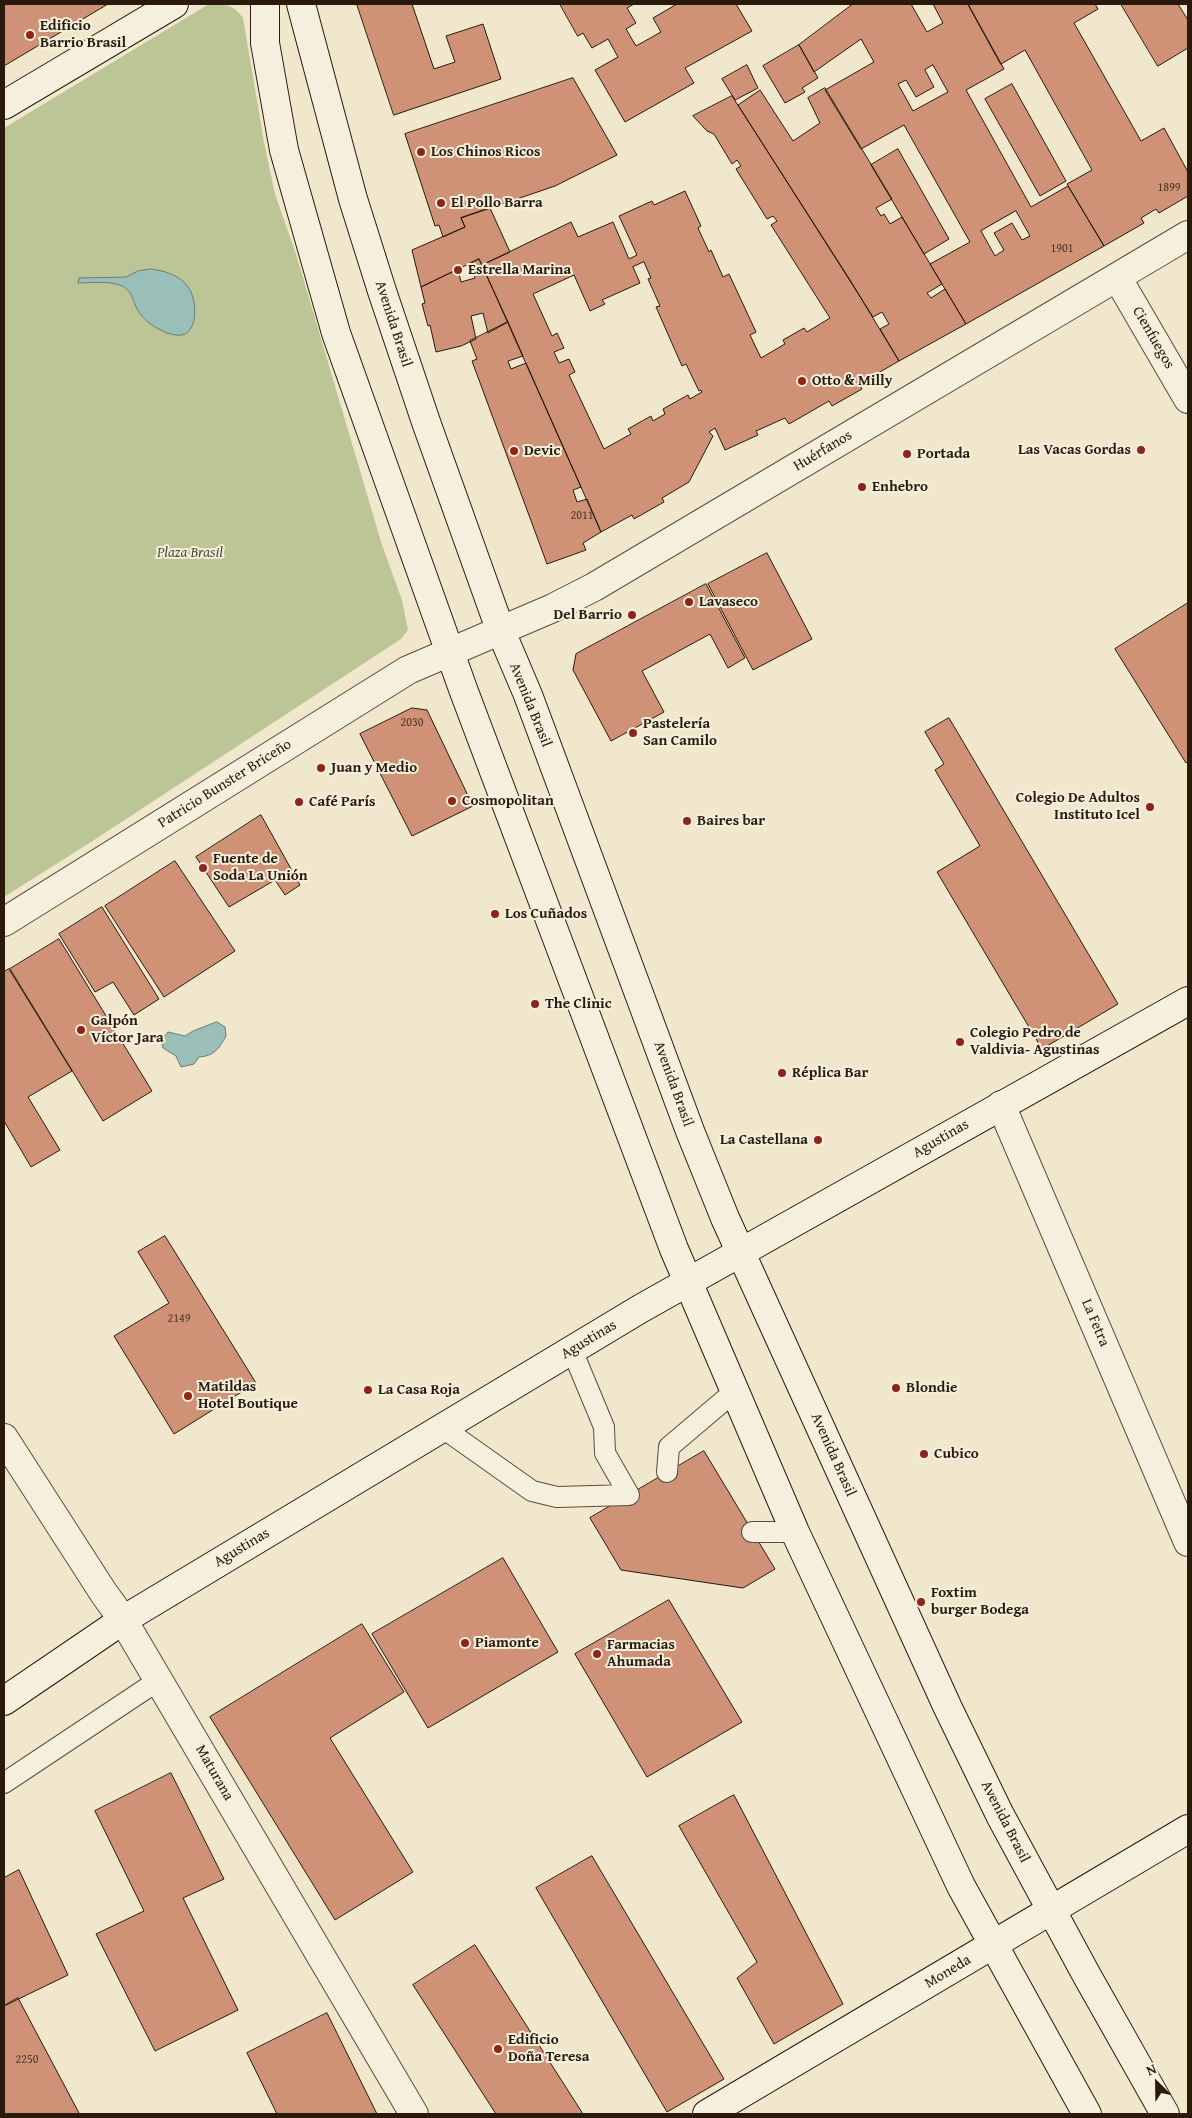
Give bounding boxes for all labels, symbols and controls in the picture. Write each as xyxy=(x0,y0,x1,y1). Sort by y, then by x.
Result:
place label: Edificio Barrio Brasil xyxy=(40,17,126,52)
marker: Edificio Barrio Brasil xyxy=(24,29,36,41)
place label: Los Chinos Ricos xyxy=(431,143,540,161)
marker: Los Chinos Ricos xyxy=(415,146,427,158)
house number: 1899 xyxy=(1157,181,1181,195)
place label: El Pollo Barra xyxy=(451,194,543,212)
marker: El Pollo Barra xyxy=(435,197,447,209)
house number: 1901 xyxy=(1050,242,1074,256)
place label: Estrella Marina xyxy=(468,261,571,279)
marker: Estrella Marina xyxy=(452,264,464,276)
street label: Avenida Brasil xyxy=(371,279,415,369)
street label: Cienfuegos xyxy=(1128,304,1178,372)
place label: Otto & Milly xyxy=(812,372,892,390)
marker: Otto & Milly xyxy=(796,375,808,387)
street label: Huérfanos xyxy=(790,426,856,476)
place label: Las Vacas Gordas xyxy=(1018,441,1131,459)
place label: Devic xyxy=(524,442,560,460)
marker: Las Vacas Gordas xyxy=(1135,444,1147,456)
marker: Devic xyxy=(508,445,520,457)
place label: Portada xyxy=(917,445,970,463)
marker: Portada xyxy=(901,448,913,460)
place label: Enhebro xyxy=(872,478,928,496)
marker: Enhebro xyxy=(856,481,868,493)
house number: 2011 xyxy=(570,509,594,523)
park label: Plaza Brasil xyxy=(157,544,223,562)
place label: Lavaseco xyxy=(699,593,758,611)
marker: Lavaseco xyxy=(683,596,695,608)
place label: Del Barrio xyxy=(554,606,622,624)
marker: Del Barrio xyxy=(626,609,638,621)
street label: Avenida Brasil xyxy=(505,660,555,750)
place label: Pastelería San Camilo xyxy=(643,715,717,750)
house number: 2030 xyxy=(400,716,424,730)
marker: Pastelería San Camilo xyxy=(627,727,639,739)
street label: Patricio Bunster Briceño xyxy=(155,736,295,832)
place label: Juan y Medio xyxy=(331,759,417,777)
marker: Juan y Medio xyxy=(315,762,327,774)
place label: Colegio De Adultos Instituto Icel xyxy=(1016,789,1140,824)
place label: Cosmopolitan xyxy=(462,792,554,810)
place label: Café París xyxy=(309,793,375,811)
marker: Cosmopolitan xyxy=(446,795,458,807)
marker: Café París xyxy=(293,796,305,808)
marker: Colegio De Adultos Instituto Icel xyxy=(1144,801,1156,813)
place label: Baires bar xyxy=(697,812,765,830)
marker: Baires bar xyxy=(681,815,693,827)
place label: Fuente de Soda La Unión xyxy=(213,850,308,885)
marker: Fuente de Soda La Unión xyxy=(197,862,209,874)
place label: Los Cuñados xyxy=(505,905,587,923)
marker: Los Cuñados xyxy=(489,908,501,920)
place label: The Clinic xyxy=(545,995,612,1013)
marker: The Clinic xyxy=(529,998,541,1010)
place label: Galpón Víctor Jara xyxy=(91,1012,164,1047)
marker: Galpón Víctor Jara xyxy=(75,1024,87,1036)
place label: Colegio Pedro de Valdivia- Agustinas xyxy=(970,1024,1099,1059)
marker: Colegio Pedro de Valdivia- Agustinas xyxy=(954,1036,966,1048)
street label: Avenida Brasil xyxy=(649,1039,697,1129)
place label: Réplica Bar xyxy=(792,1064,868,1082)
marker: Réplica Bar xyxy=(776,1067,788,1079)
street label: Agustinas xyxy=(910,1116,972,1162)
place label: La Castellana xyxy=(720,1131,808,1149)
marker: La Castellana xyxy=(812,1134,824,1146)
street label: La Fetra xyxy=(1077,1297,1113,1349)
house number: 2149 xyxy=(167,1312,191,1326)
street label: Agustinas xyxy=(558,1316,620,1364)
place label: Matildas Hotel Boutique xyxy=(198,1378,298,1413)
place label: Blondie xyxy=(906,1379,957,1397)
place label: La Casa Roja xyxy=(378,1381,460,1399)
marker: Blondie xyxy=(890,1382,902,1394)
marker: La Casa Roja xyxy=(362,1384,374,1396)
marker: Matildas Hotel Boutique xyxy=(182,1390,194,1402)
street label: Avenida Brasil xyxy=(807,1410,859,1500)
place label: Cubico xyxy=(934,1445,979,1463)
marker: Cubico xyxy=(918,1448,930,1460)
street label: Agustinas xyxy=(211,1524,273,1572)
place label: Foxtim burger Bodega xyxy=(931,1584,1029,1619)
marker: Foxtim burger Bodega xyxy=(915,1596,927,1608)
place label: Piamonte xyxy=(475,1634,539,1652)
place label: Farmacias Ahumada xyxy=(607,1636,675,1671)
marker: Piamonte xyxy=(459,1637,471,1649)
marker: Farmacias Ahumada xyxy=(591,1648,603,1660)
street label: Maturana xyxy=(191,1742,237,1804)
street label: Avenida Brasil xyxy=(977,1778,1033,1866)
street label: Moneda xyxy=(922,1951,974,1993)
place label: Edificio Doña Teresa xyxy=(508,2031,589,2066)
marker: Edificio Doña Teresa xyxy=(492,2043,504,2055)
house number: 2250 xyxy=(15,2053,39,2067)
north arrow xyxy=(1132,2058,1182,2108)
text: N xyxy=(1143,2058,1159,2080)

